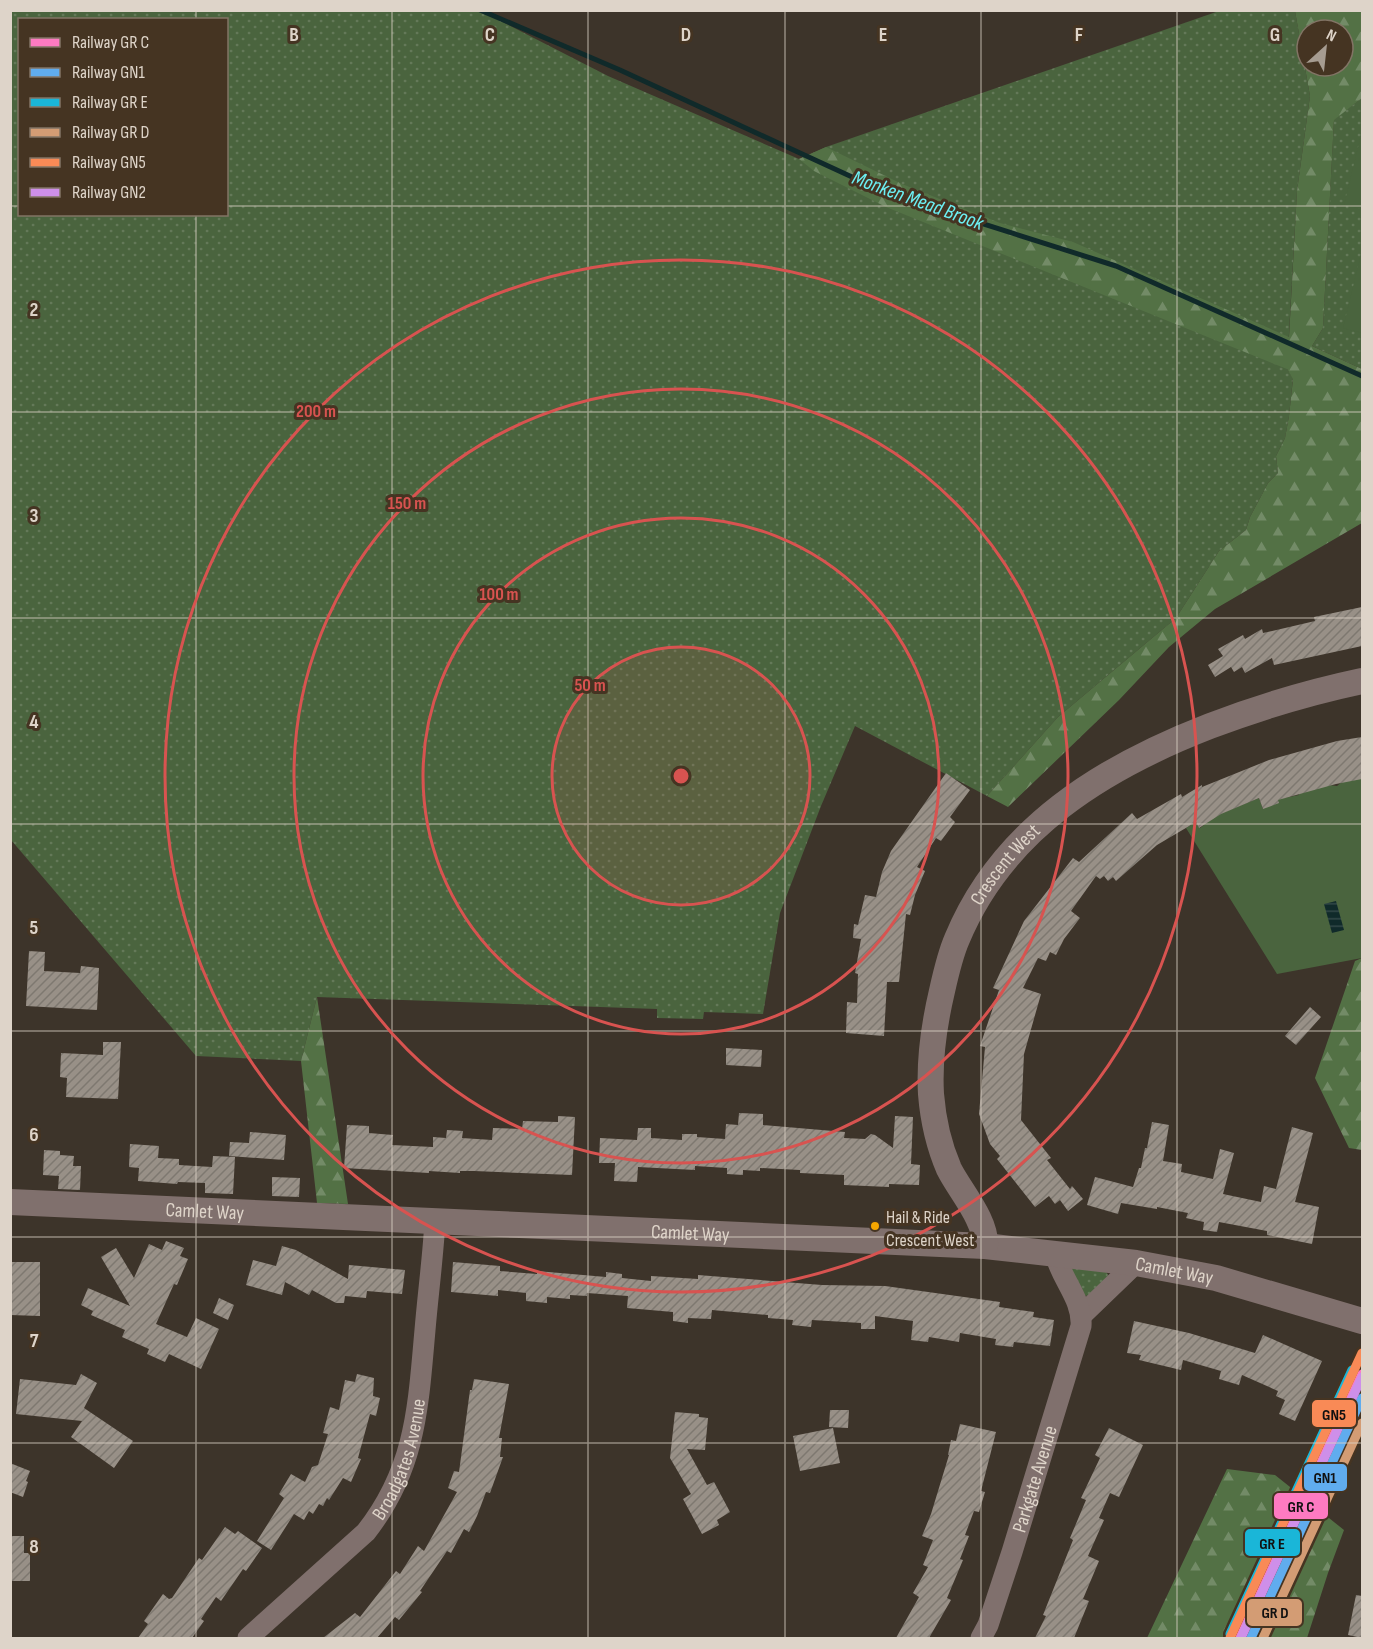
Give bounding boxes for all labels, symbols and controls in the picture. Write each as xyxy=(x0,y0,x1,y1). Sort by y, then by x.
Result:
legend xyxy=(18,18,228,216)
north arrow xyxy=(1295,18,1355,78)
text: B xyxy=(289,23,299,47)
text: C xyxy=(485,23,495,47)
text: D xyxy=(681,23,691,47)
text: E xyxy=(879,23,887,47)
text: F xyxy=(1075,23,1083,47)
text: G xyxy=(1270,23,1280,47)
text: N xyxy=(1323,26,1339,46)
text: Railway GR C xyxy=(72,32,149,53)
text: Railway GN1 xyxy=(72,62,145,83)
text: Railway GR E xyxy=(72,92,148,113)
text: Railway GR D xyxy=(72,122,149,143)
text: Railway GN5 xyxy=(72,152,146,173)
water label: Monken Mead Brook xyxy=(849,165,988,236)
text: Railway GN2 xyxy=(72,182,146,203)
text: 2 xyxy=(30,298,38,322)
text: 200 m xyxy=(296,401,336,422)
text: 150 m xyxy=(388,493,426,514)
text: 3 xyxy=(30,504,39,528)
text: 100 m xyxy=(480,584,519,605)
text: 50 m xyxy=(574,675,606,696)
text: 4 xyxy=(29,710,39,734)
centre of rings xyxy=(671,766,691,786)
street label: Crescent West xyxy=(965,819,1045,910)
text: 5 xyxy=(30,916,39,940)
text: 6 xyxy=(29,1123,39,1147)
street label: Camlet Way xyxy=(165,1198,245,1226)
place label: Hail & Ride Crescent West xyxy=(886,1207,975,1251)
street label: Camlet Way xyxy=(650,1220,730,1247)
marker: Hail & Ride Crescent West xyxy=(869,1220,881,1232)
street label: Camlet Way xyxy=(1133,1252,1215,1290)
text: 7 xyxy=(30,1329,39,1353)
street label: Broadgates Avenue xyxy=(367,1397,431,1525)
line badge: GN5 xyxy=(1311,1399,1357,1428)
text: GN5 xyxy=(1322,1406,1346,1425)
street label: Parkgate Avenue xyxy=(1008,1423,1063,1536)
line badge: GN1 xyxy=(1303,1463,1348,1492)
text: GN1 xyxy=(1313,1469,1337,1488)
line badge: GR C xyxy=(1273,1492,1329,1520)
text: GR C xyxy=(1288,1498,1314,1517)
line badge: GR E xyxy=(1244,1528,1301,1557)
text: 8 xyxy=(29,1535,39,1559)
text: GR E xyxy=(1259,1535,1285,1554)
line badge: GR D xyxy=(1246,1598,1303,1627)
text: GR D xyxy=(1261,1604,1289,1623)

